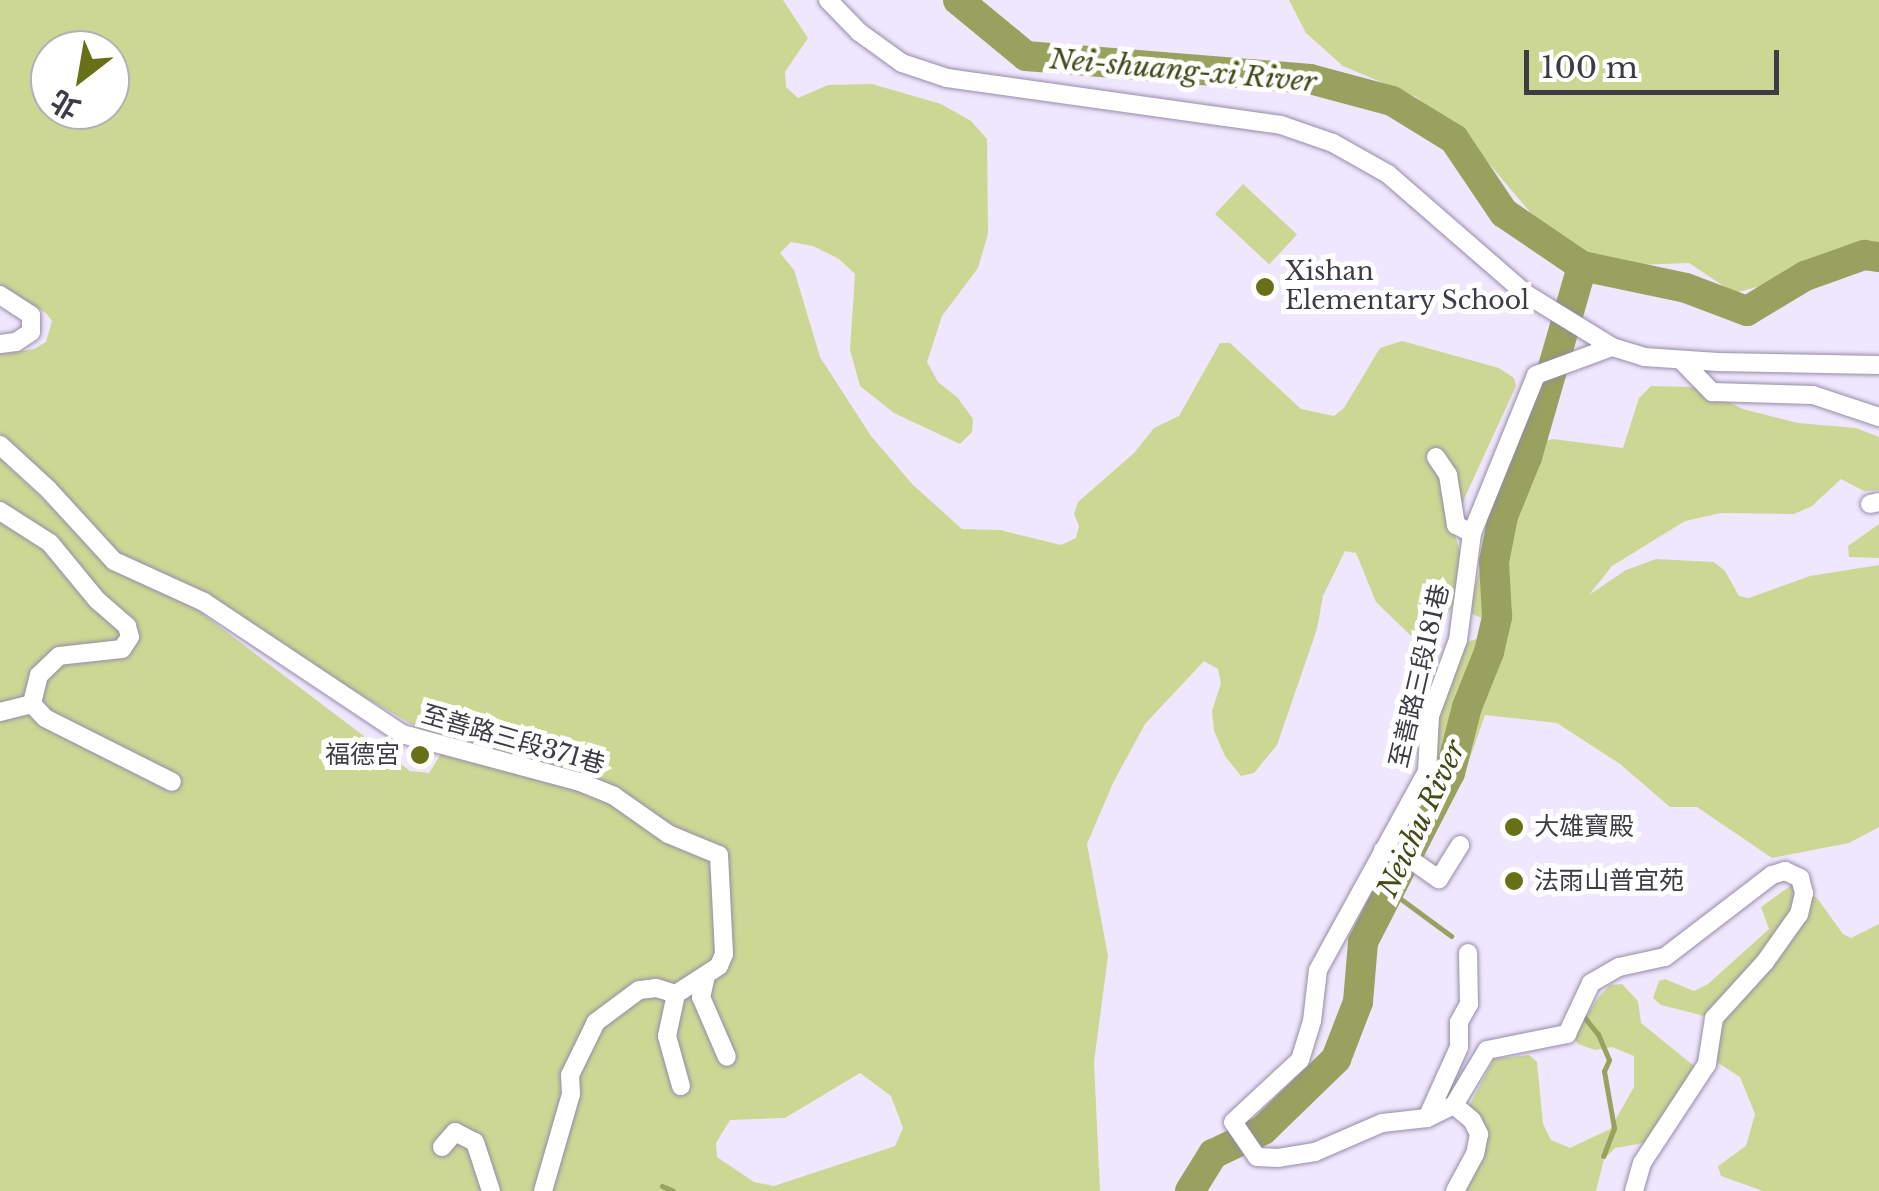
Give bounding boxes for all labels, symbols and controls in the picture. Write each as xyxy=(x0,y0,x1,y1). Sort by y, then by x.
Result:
north arrow xyxy=(30,30,130,130)
scale bar xyxy=(1529,30,1784,92)
water label: Nei-shuang-xi River xyxy=(1048,43,1318,99)
text: 100 m xyxy=(1541,49,1638,86)
text: 北 xyxy=(44,82,86,127)
place label: Xishan Elementary School xyxy=(1285,258,1530,317)
marker: Xishan Elementary School xyxy=(1254,276,1276,298)
street label: 至善路三段181巷 xyxy=(1384,581,1456,771)
street label: 至善路三段371巷 xyxy=(418,700,608,780)
water label: Neichu River xyxy=(1371,735,1473,903)
place label: 福德宮 xyxy=(325,740,400,770)
marker: 福德宮 xyxy=(409,744,431,766)
place label: 大雄寶殿 xyxy=(1534,812,1634,842)
marker: 大雄寶殿 xyxy=(1503,816,1525,838)
place label: 法雨山普宜苑 xyxy=(1534,866,1684,896)
marker: 法雨山普宜苑 xyxy=(1503,870,1525,892)

